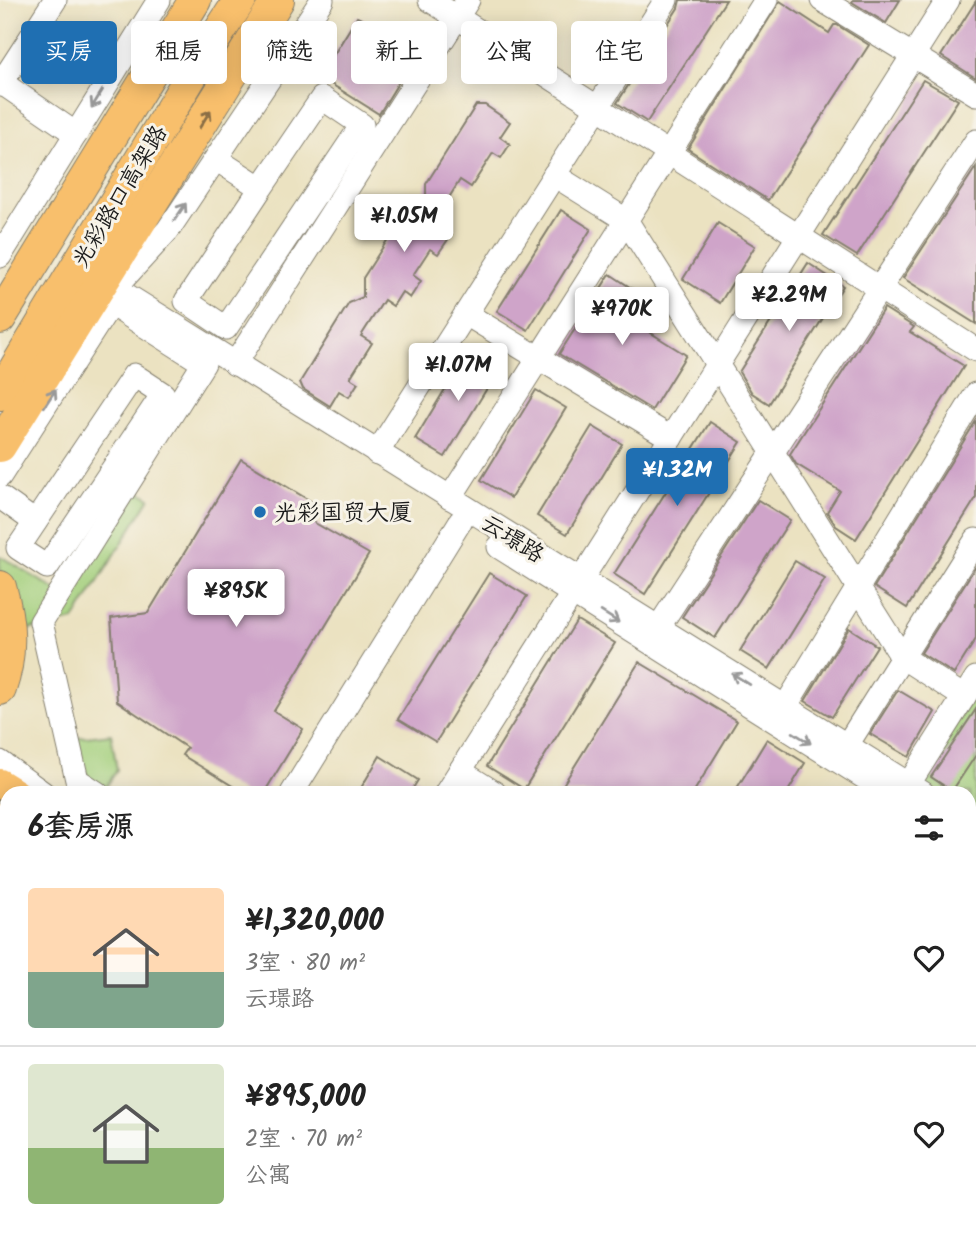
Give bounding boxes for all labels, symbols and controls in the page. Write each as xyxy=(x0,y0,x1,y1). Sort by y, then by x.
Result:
chip: 买房 xyxy=(21,21,117,84)
chip: 租房 xyxy=(131,21,227,84)
chip: 筛选 xyxy=(241,21,337,84)
chip: 新上 xyxy=(351,21,447,84)
chip: 公寓 xyxy=(461,21,557,84)
chip: 住宅 xyxy=(571,21,667,84)
one-way arrow xyxy=(90,89,104,109)
one-way arrow xyxy=(199,109,213,129)
street label: 光彩路口高架路 xyxy=(64,119,178,275)
pin: ¥1.05M xyxy=(347,194,461,254)
text: ¥1.05M xyxy=(370,199,438,235)
one-way arrow xyxy=(173,203,187,223)
pin: ¥2.29M xyxy=(732,274,846,333)
text: ¥2.29M xyxy=(751,278,827,314)
pin: ¥970K xyxy=(573,288,671,347)
text: ¥970K xyxy=(591,292,653,328)
pin: ¥1.07M xyxy=(401,344,515,403)
text: ¥1.07M xyxy=(425,348,491,384)
one-way arrow xyxy=(44,389,58,409)
pin: ¥1.32M xyxy=(620,448,734,508)
text: ¥1.32M xyxy=(642,453,712,489)
place label: 光彩国贸大厦 xyxy=(274,496,412,532)
marker: 光彩国贸大厦 xyxy=(252,504,268,520)
street label: 云璟路 xyxy=(473,506,551,573)
pin: ¥895K xyxy=(187,570,285,629)
text: ¥895K xyxy=(204,574,268,610)
one-way arrow xyxy=(599,611,619,625)
one-way arrow xyxy=(731,671,751,685)
one-way arrow xyxy=(792,732,812,746)
text: 6套房源 xyxy=(28,804,134,852)
icon: filters xyxy=(910,809,948,847)
text: ¥1,320,000 xyxy=(245,898,384,946)
icon: home xyxy=(84,916,168,1000)
icon: heart xyxy=(910,939,948,977)
text: 3室 · 80 m² xyxy=(245,946,365,982)
text: 云璟路 xyxy=(245,982,314,1018)
text: ¥895,000 xyxy=(245,1074,366,1122)
icon: home xyxy=(84,1092,168,1176)
icon: heart xyxy=(910,1115,948,1153)
text: 2室 · 70 m² xyxy=(245,1122,362,1158)
text: 公寓 xyxy=(245,1158,291,1194)

